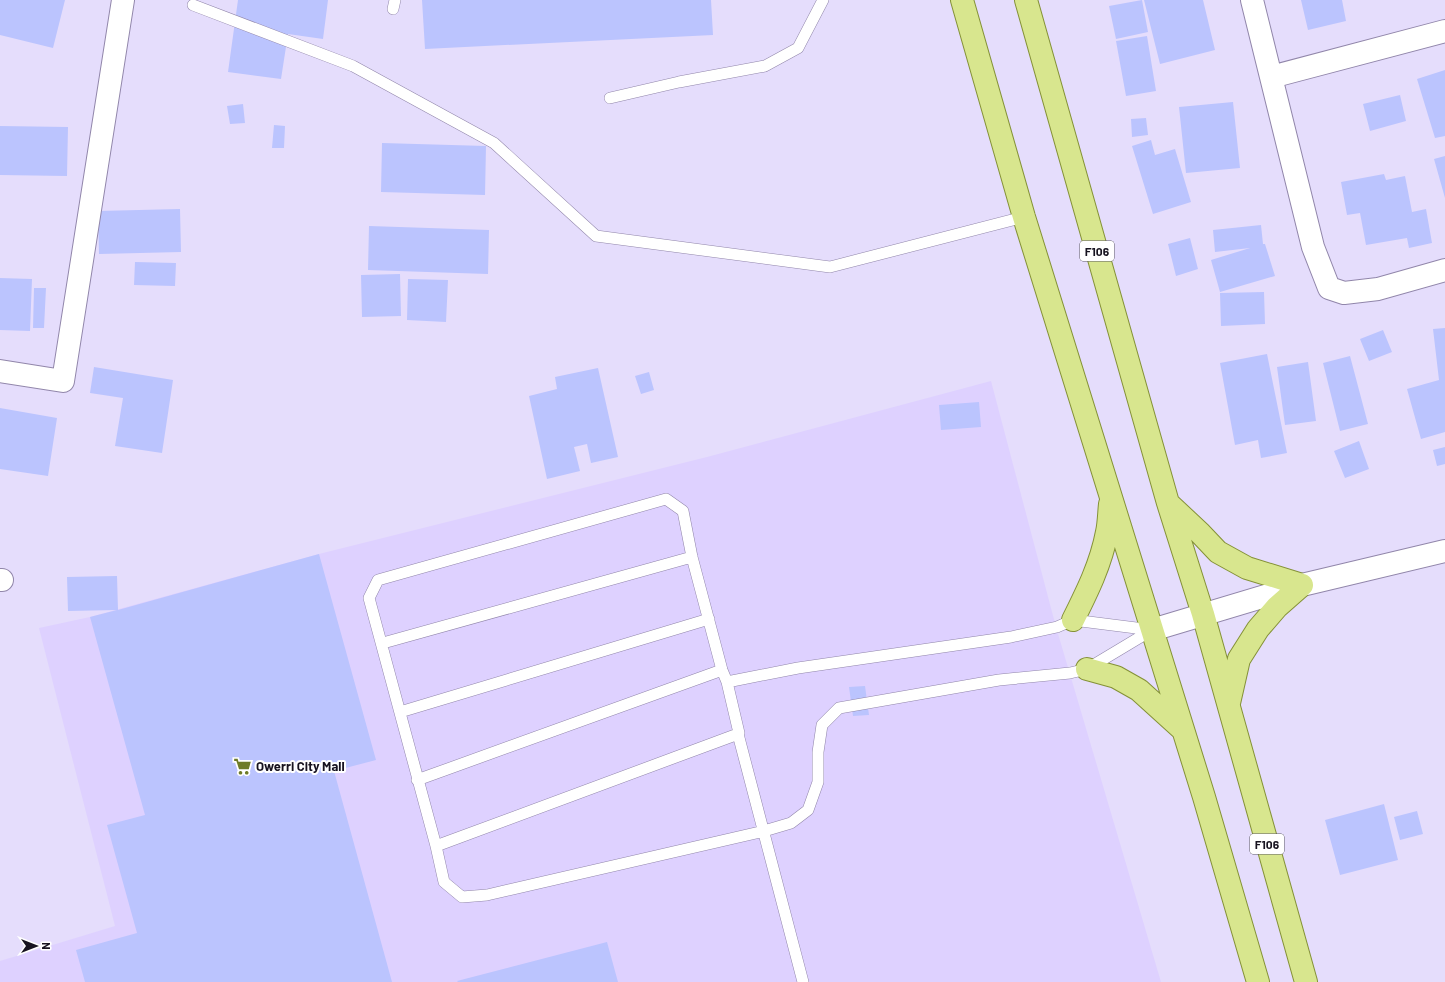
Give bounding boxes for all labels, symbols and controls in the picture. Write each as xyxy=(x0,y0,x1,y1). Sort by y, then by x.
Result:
road number: F106 xyxy=(1080,241,1114,261)
supermarket icon: Owerri City Mall xyxy=(233,756,253,776)
place label: Owerri City Mall xyxy=(256,758,345,774)
road number: F106 xyxy=(1250,834,1284,854)
north arrow xyxy=(16,926,56,966)
text: N xyxy=(40,942,53,950)

